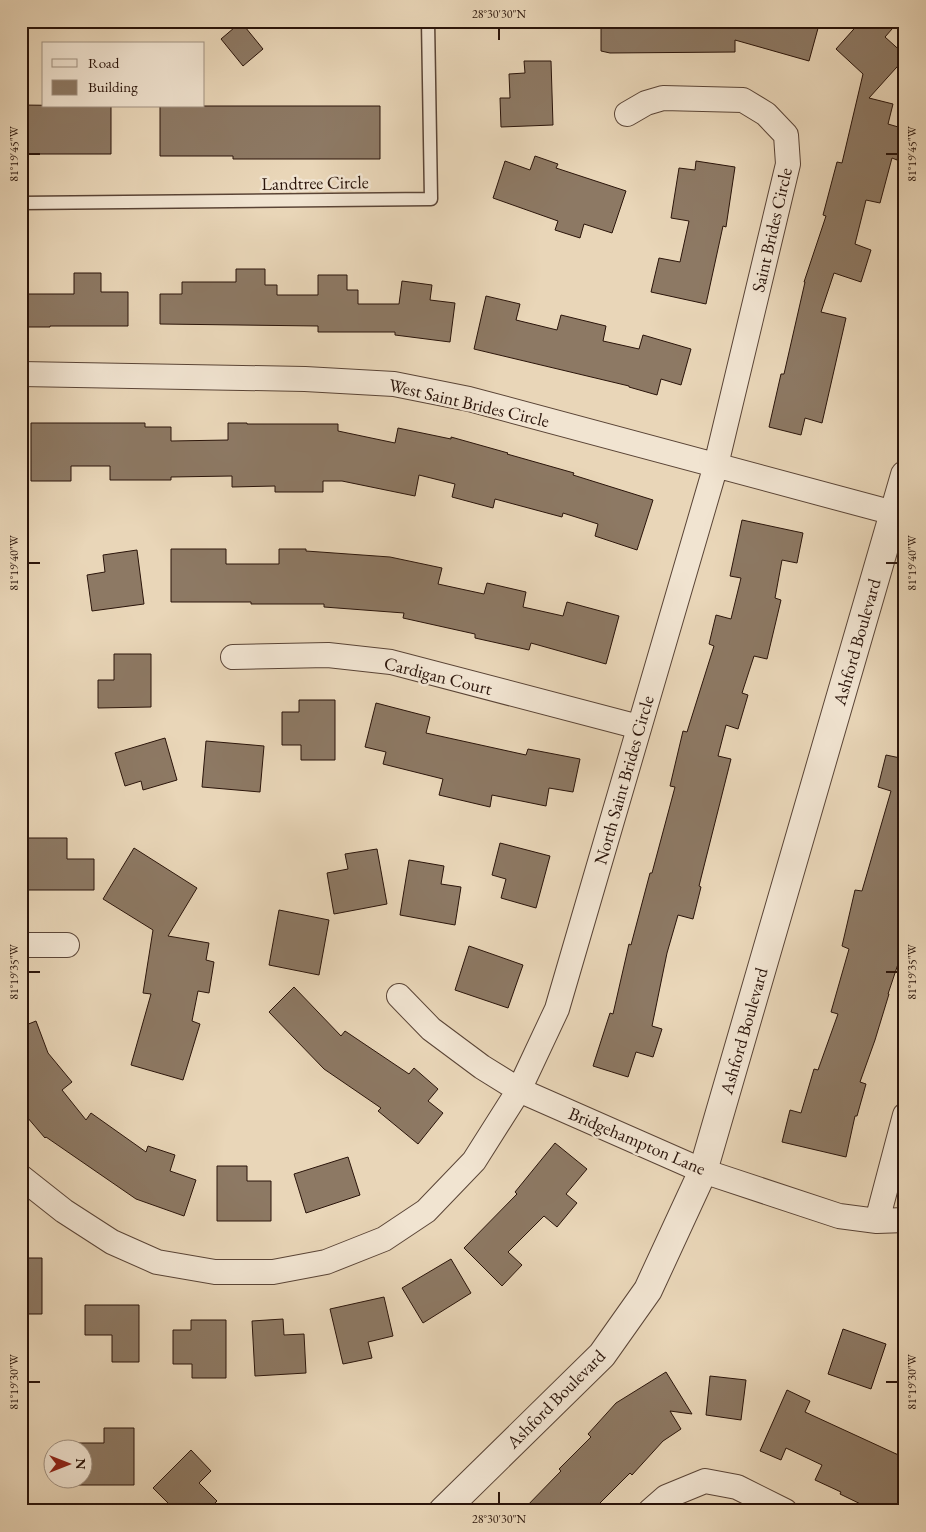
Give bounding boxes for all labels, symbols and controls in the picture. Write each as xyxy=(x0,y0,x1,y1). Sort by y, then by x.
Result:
text: 28°30'30"N xyxy=(472,6,526,22)
legend xyxy=(42,42,205,108)
text: Road xyxy=(88,53,120,72)
text: Building xyxy=(88,77,138,96)
text: 81°19'45"W xyxy=(6,125,22,182)
text: 81°19'45"W xyxy=(904,125,920,182)
street label: Saint Brides Circle xyxy=(746,165,797,294)
street label: Landtree Circle xyxy=(261,170,369,195)
street label: West Saint Brides Circle xyxy=(387,373,552,432)
text: 81°19'40"W xyxy=(6,534,22,591)
text: 81°19'40"W xyxy=(904,534,920,591)
street label: Ashford Boulevard xyxy=(827,575,886,709)
street label: Cardigan Court xyxy=(382,651,495,700)
street label: North Saint Brides Circle xyxy=(588,693,659,867)
text: 81°19'35"W xyxy=(6,943,22,1000)
text: 81°19'35"W xyxy=(904,943,920,1000)
street label: Ashford Boulevard xyxy=(714,964,773,1098)
street label: Bridgehampton Lane xyxy=(565,1101,709,1180)
street label: Ashford Boulevard xyxy=(501,1344,611,1454)
text: 81°19'30"W xyxy=(6,1353,22,1410)
text: 81°19'30"W xyxy=(904,1353,920,1410)
north arrow xyxy=(42,1440,92,1490)
text: N xyxy=(72,1458,90,1470)
text: 28°30'30"N xyxy=(472,1511,526,1527)

